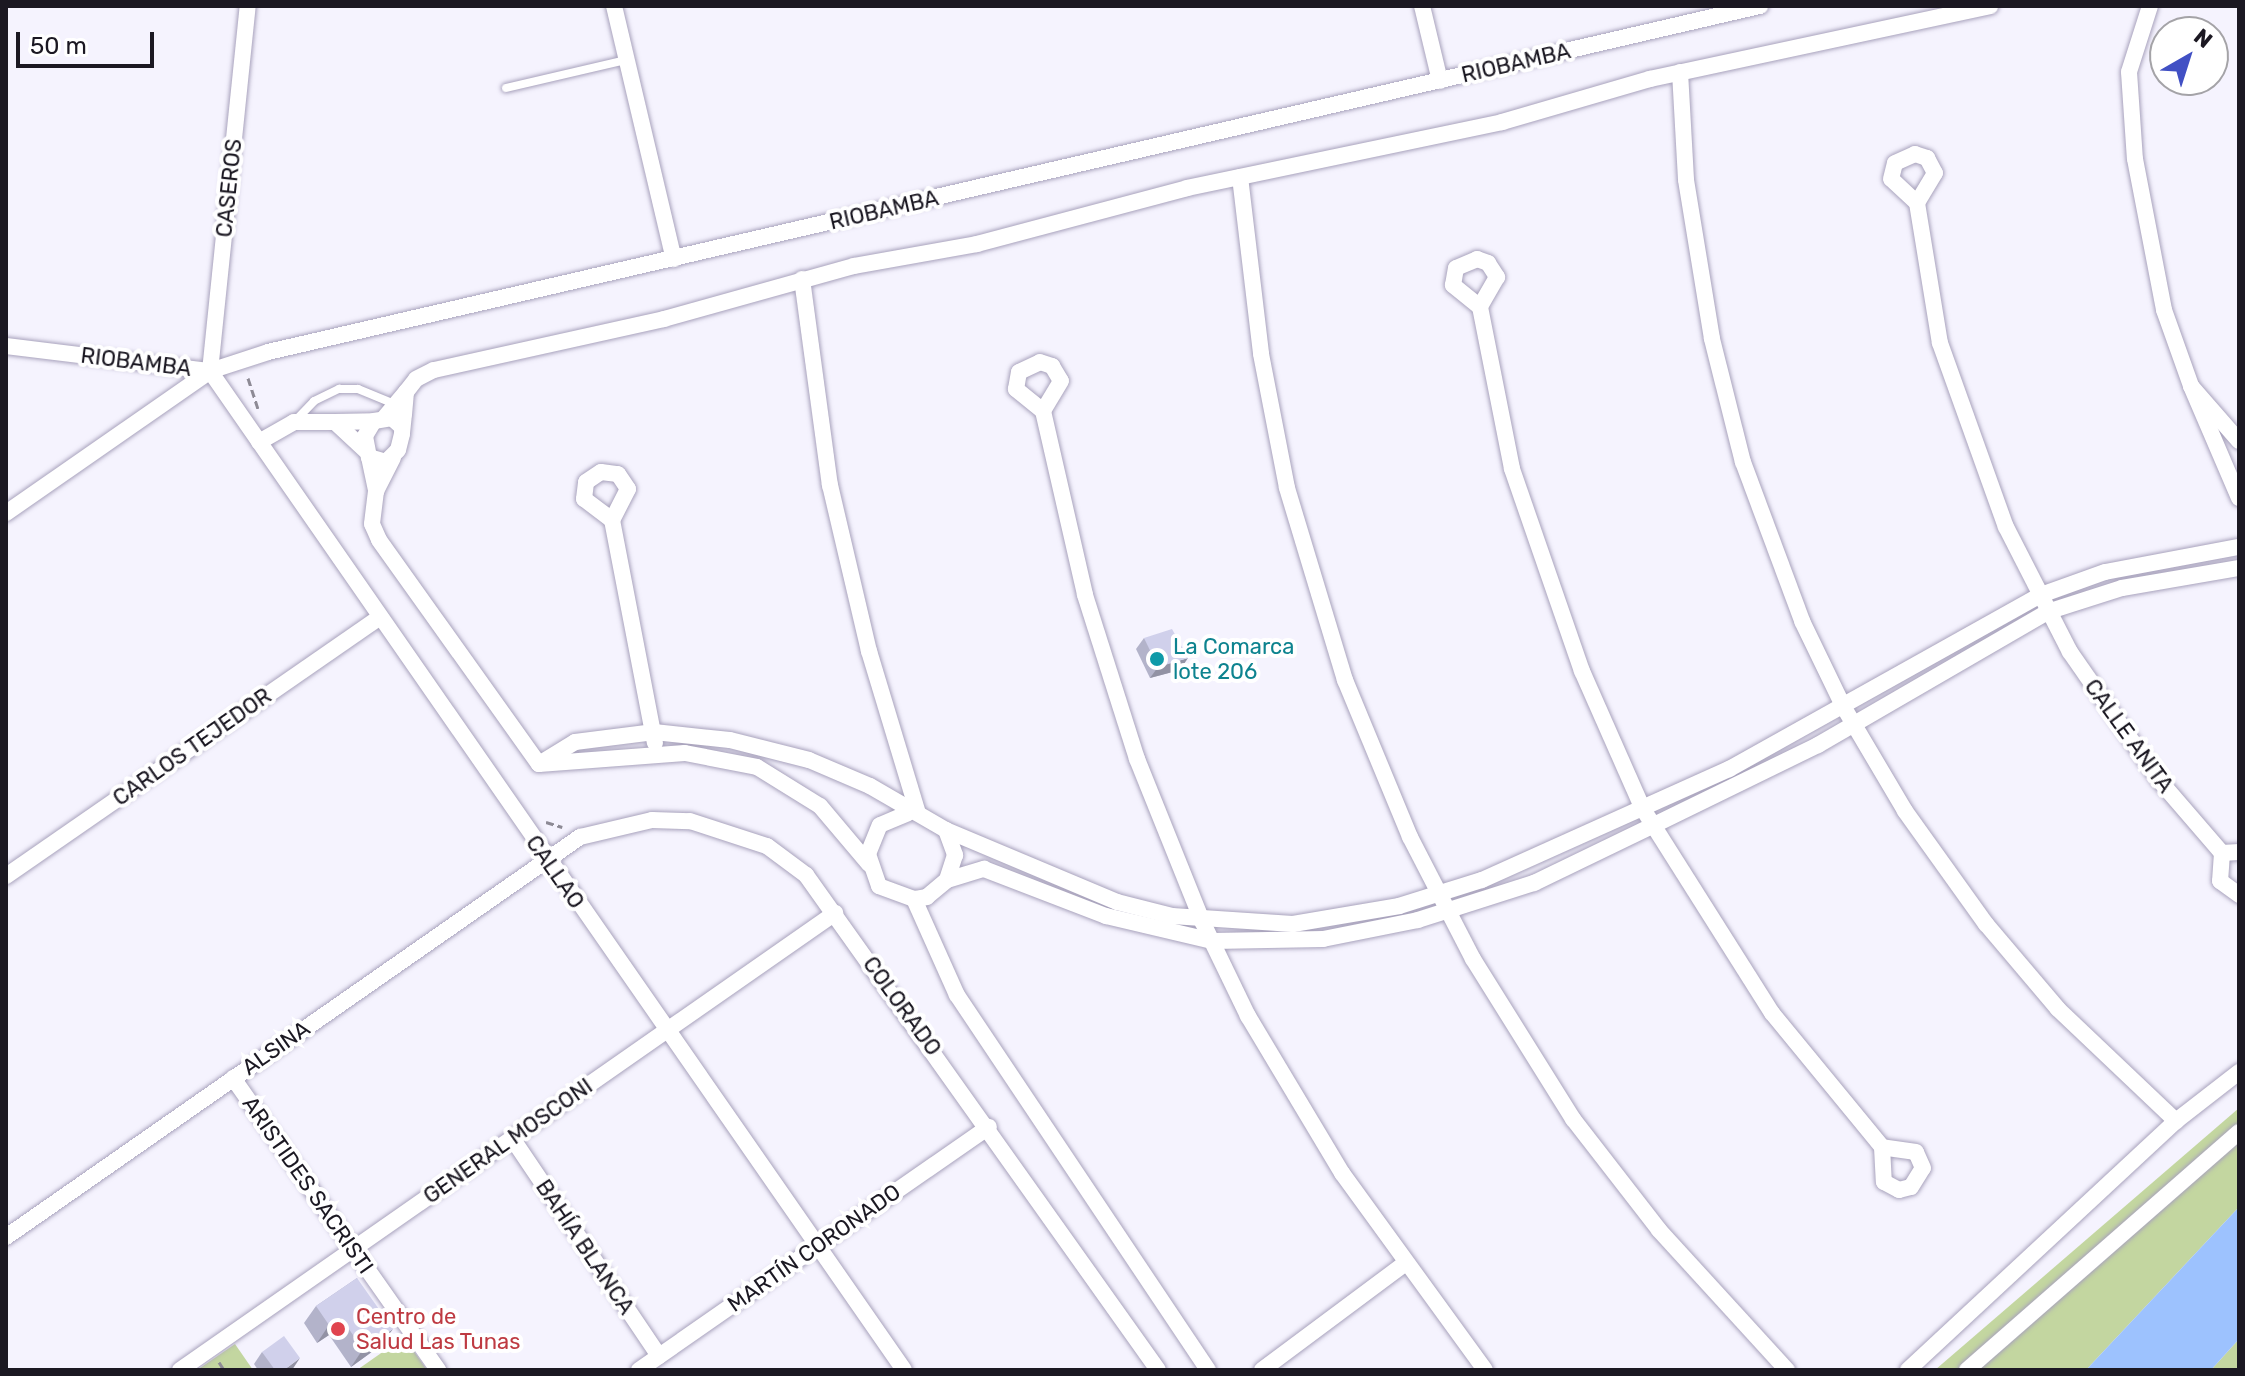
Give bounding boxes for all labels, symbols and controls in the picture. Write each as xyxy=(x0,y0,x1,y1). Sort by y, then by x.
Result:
scale bar xyxy=(20,16,158,66)
north arrow xyxy=(2149,16,2229,96)
text: N xyxy=(2189,23,2218,54)
text: 50 m xyxy=(30,32,87,60)
street label: RIOBAMBA xyxy=(1459,38,1573,88)
street label: CASEROS xyxy=(211,137,247,239)
street label: RIOBAMBA xyxy=(827,185,941,235)
street label: RIOBAMBA xyxy=(79,342,193,382)
place label: La Comarca lote 206 xyxy=(1173,633,1294,684)
marker: La Comarca lote 206 xyxy=(1148,650,1166,668)
street label: CALLE ANITA xyxy=(2079,674,2179,798)
street label: CARLOS TEJEDOR xyxy=(108,682,276,812)
street label: CALLAO xyxy=(520,830,590,914)
street label: COLORADO xyxy=(857,951,947,1061)
street label: ALSINA xyxy=(237,1015,315,1081)
street label: GENERAL MOSCONI xyxy=(418,1073,598,1209)
street label: ARISTIDES SACRISTI xyxy=(237,1091,379,1279)
street label: BAHÍA BLANCA xyxy=(530,1174,640,1320)
street label: MARTÍN CORONADO xyxy=(723,1178,905,1318)
place label: Centro de Salud Las Tunas xyxy=(356,1303,521,1354)
marker: Centro de Salud Las Tunas xyxy=(327,1318,349,1340)

